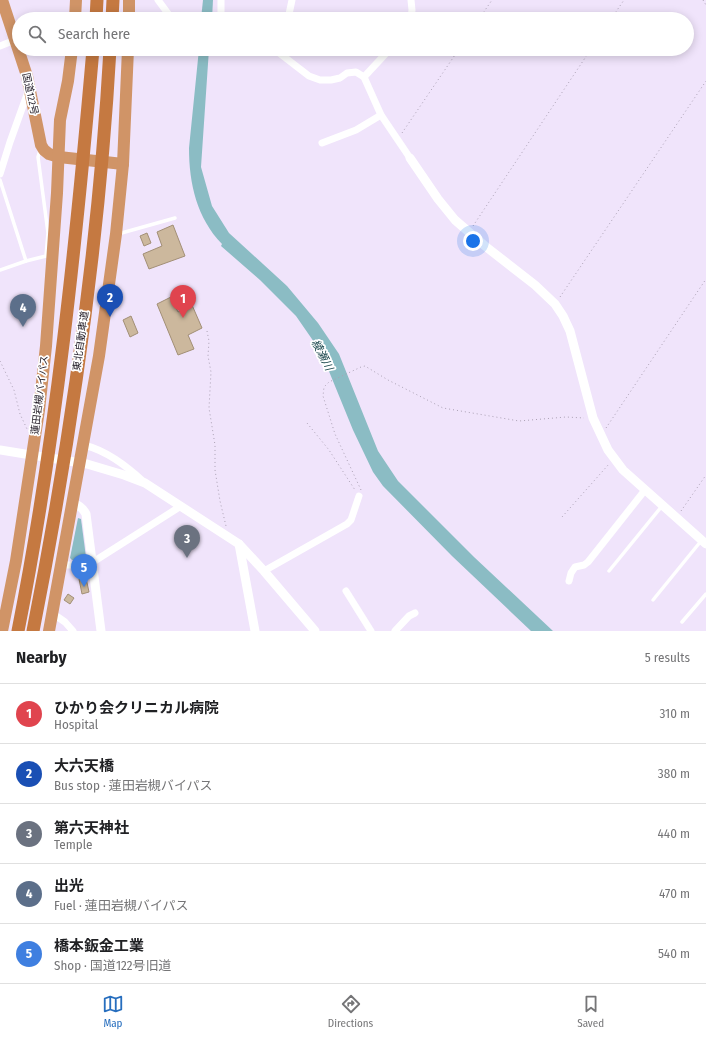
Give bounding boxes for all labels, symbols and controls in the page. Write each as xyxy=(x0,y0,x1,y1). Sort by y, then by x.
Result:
search box xyxy=(12,12,694,56)
icon: search xyxy=(26,23,48,45)
text: Search here xyxy=(58,25,130,43)
street label: 国道122号 xyxy=(20,72,40,116)
your location xyxy=(463,231,483,251)
pin: 2 xyxy=(97,284,123,317)
pin: 1 xyxy=(170,285,196,318)
pin: 4 xyxy=(10,294,36,327)
street label: 東北自動車道 xyxy=(71,310,91,372)
water label: 綾瀬川 xyxy=(309,337,336,374)
street label: 蓮田岩槻バイパス xyxy=(29,355,51,435)
pin: 3 xyxy=(174,525,200,558)
pin: 5 xyxy=(71,554,97,587)
text: Nearby xyxy=(16,647,67,668)
text: 5 results xyxy=(645,650,690,665)
text: ひかり会クリニカル病院 xyxy=(54,699,219,717)
text: 1 xyxy=(26,706,32,721)
text: 310 m xyxy=(660,706,690,721)
text: Hospital xyxy=(54,717,98,732)
text: 大六天橋 xyxy=(54,757,114,775)
text: 2 xyxy=(26,766,32,781)
text: 380 m xyxy=(658,766,690,781)
text: Bus stop · 蓮田岩槻バイパス xyxy=(54,778,212,793)
text: 第六天神社 xyxy=(54,819,129,837)
text: 3 xyxy=(26,826,32,841)
text: 440 m xyxy=(658,826,690,841)
text: Temple xyxy=(54,837,92,852)
text: 出光 xyxy=(54,877,84,895)
text: 4 xyxy=(26,886,32,901)
text: 470 m xyxy=(659,886,690,901)
text: Fuel · 蓮田岩槻バイパス xyxy=(54,898,188,913)
text: 橋本鈑金工業 xyxy=(54,937,144,955)
text: 5 xyxy=(26,946,32,961)
text: 540 m xyxy=(658,946,690,961)
text: Shop · 国道122号旧道 xyxy=(54,958,171,973)
tab: Map xyxy=(102,993,124,1030)
tab: Directions xyxy=(328,993,373,1030)
tab: Saved xyxy=(577,993,604,1030)

